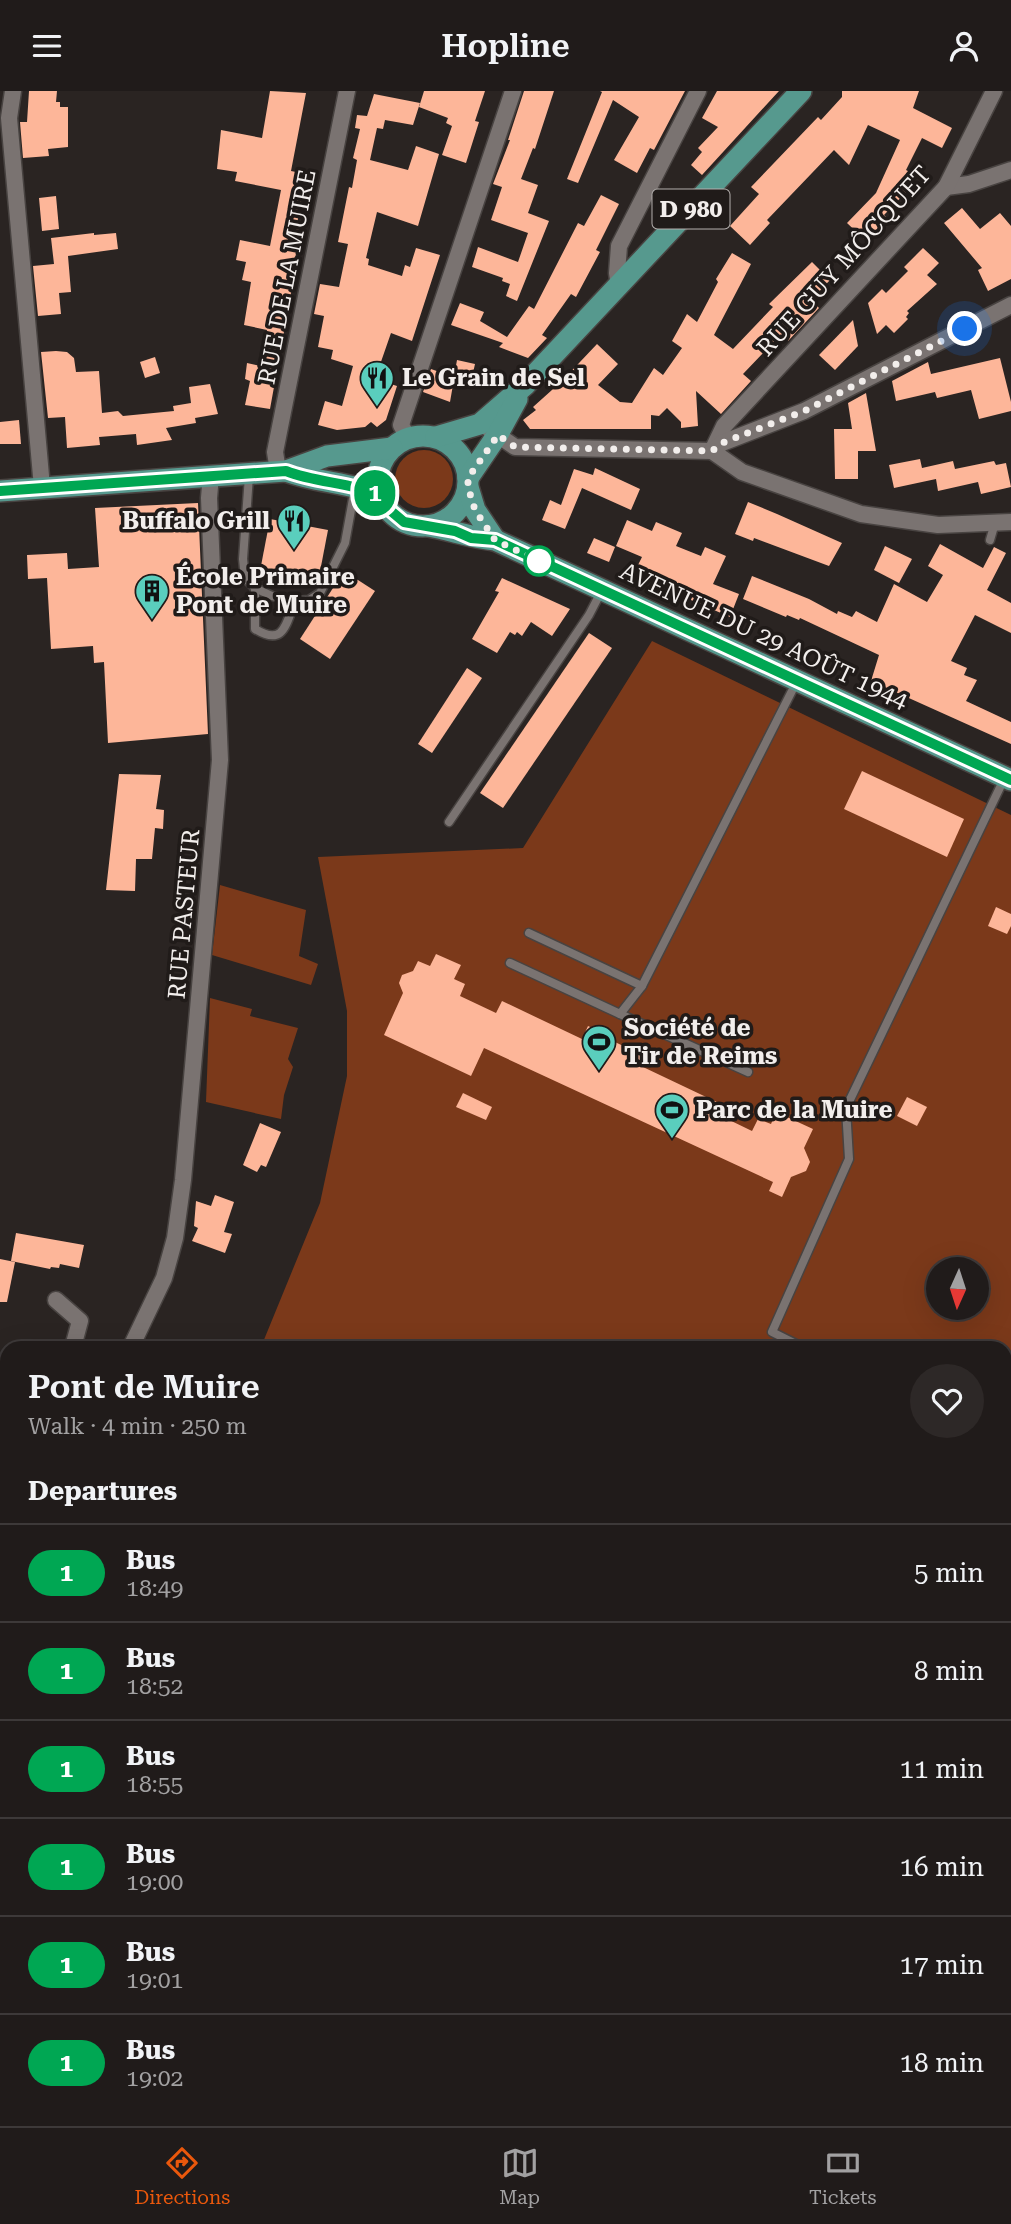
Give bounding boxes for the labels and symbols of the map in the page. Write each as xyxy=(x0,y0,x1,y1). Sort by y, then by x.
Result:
street label: RUE GUY MÔCQUET xyxy=(750,159,937,362)
street label: RUE DE LA MUIRE xyxy=(252,167,322,387)
road number: D 980 xyxy=(652,190,730,229)
your location xyxy=(947,311,982,346)
restaurant icon: Le Grain de Sel xyxy=(358,359,396,408)
place label: Le Grain de Sel xyxy=(402,364,585,392)
line badge: 1 xyxy=(352,470,398,516)
restaurant icon: Buffalo Grill xyxy=(275,502,313,551)
place label: Buffalo Grill xyxy=(122,507,270,535)
unlabelled marker xyxy=(524,546,554,576)
street label: AVENUE DU 29 AOÛT 1944 xyxy=(615,556,914,715)
place label: École Primaire Pont de Muire xyxy=(176,561,355,619)
building icon: École Primaire Pont de Muire xyxy=(133,572,171,621)
street label: RUE PASTEUR xyxy=(163,827,205,1000)
place label: Société de Tir de Reims xyxy=(624,1014,777,1070)
sports icon: Société de Tir de Reims xyxy=(580,1023,618,1072)
sports icon: Parc de la Muire xyxy=(653,1091,691,1140)
place label: Parc de la Muire xyxy=(696,1096,893,1124)
north arrow xyxy=(926,1257,989,1319)

